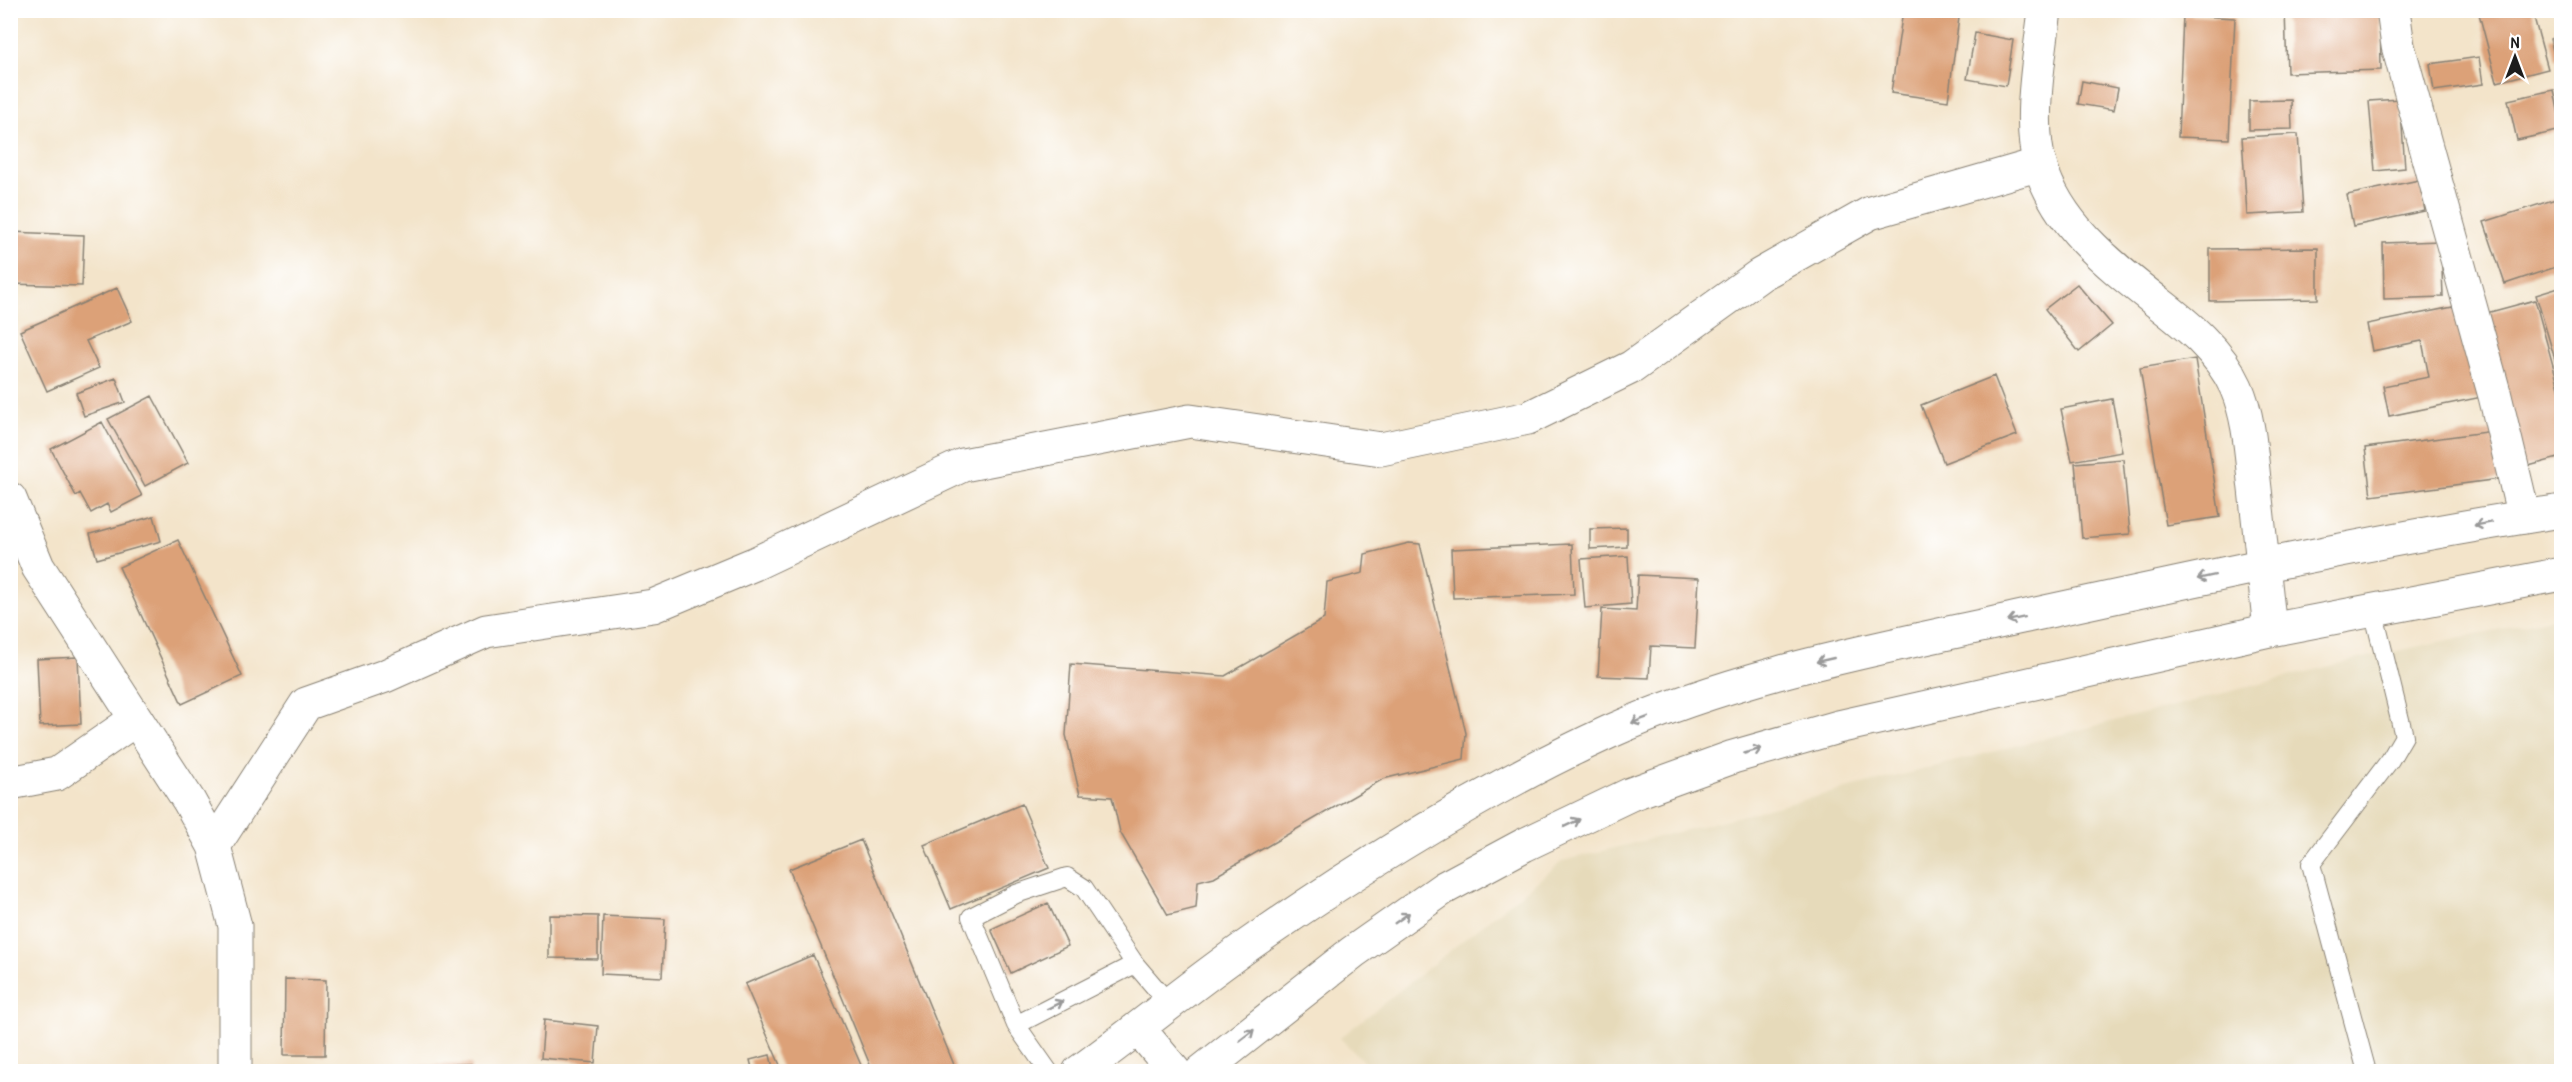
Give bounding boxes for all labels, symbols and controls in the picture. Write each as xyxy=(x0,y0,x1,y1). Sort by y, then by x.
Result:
north arrow xyxy=(2485,27,2545,87)
text: N xyxy=(2511,31,2520,53)
one-way arrow xyxy=(2474,519,2493,530)
one-way arrow xyxy=(2197,572,2216,583)
one-way arrow xyxy=(2006,613,2025,625)
one-way arrow xyxy=(1816,655,1835,667)
one-way arrow xyxy=(1631,716,1650,727)
one-way arrow xyxy=(1743,745,1762,756)
one-way arrow xyxy=(1562,816,1580,828)
one-way arrow xyxy=(1393,911,1409,924)
one-way arrow xyxy=(1046,999,1063,1011)
one-way arrow xyxy=(1238,1029,1254,1042)

